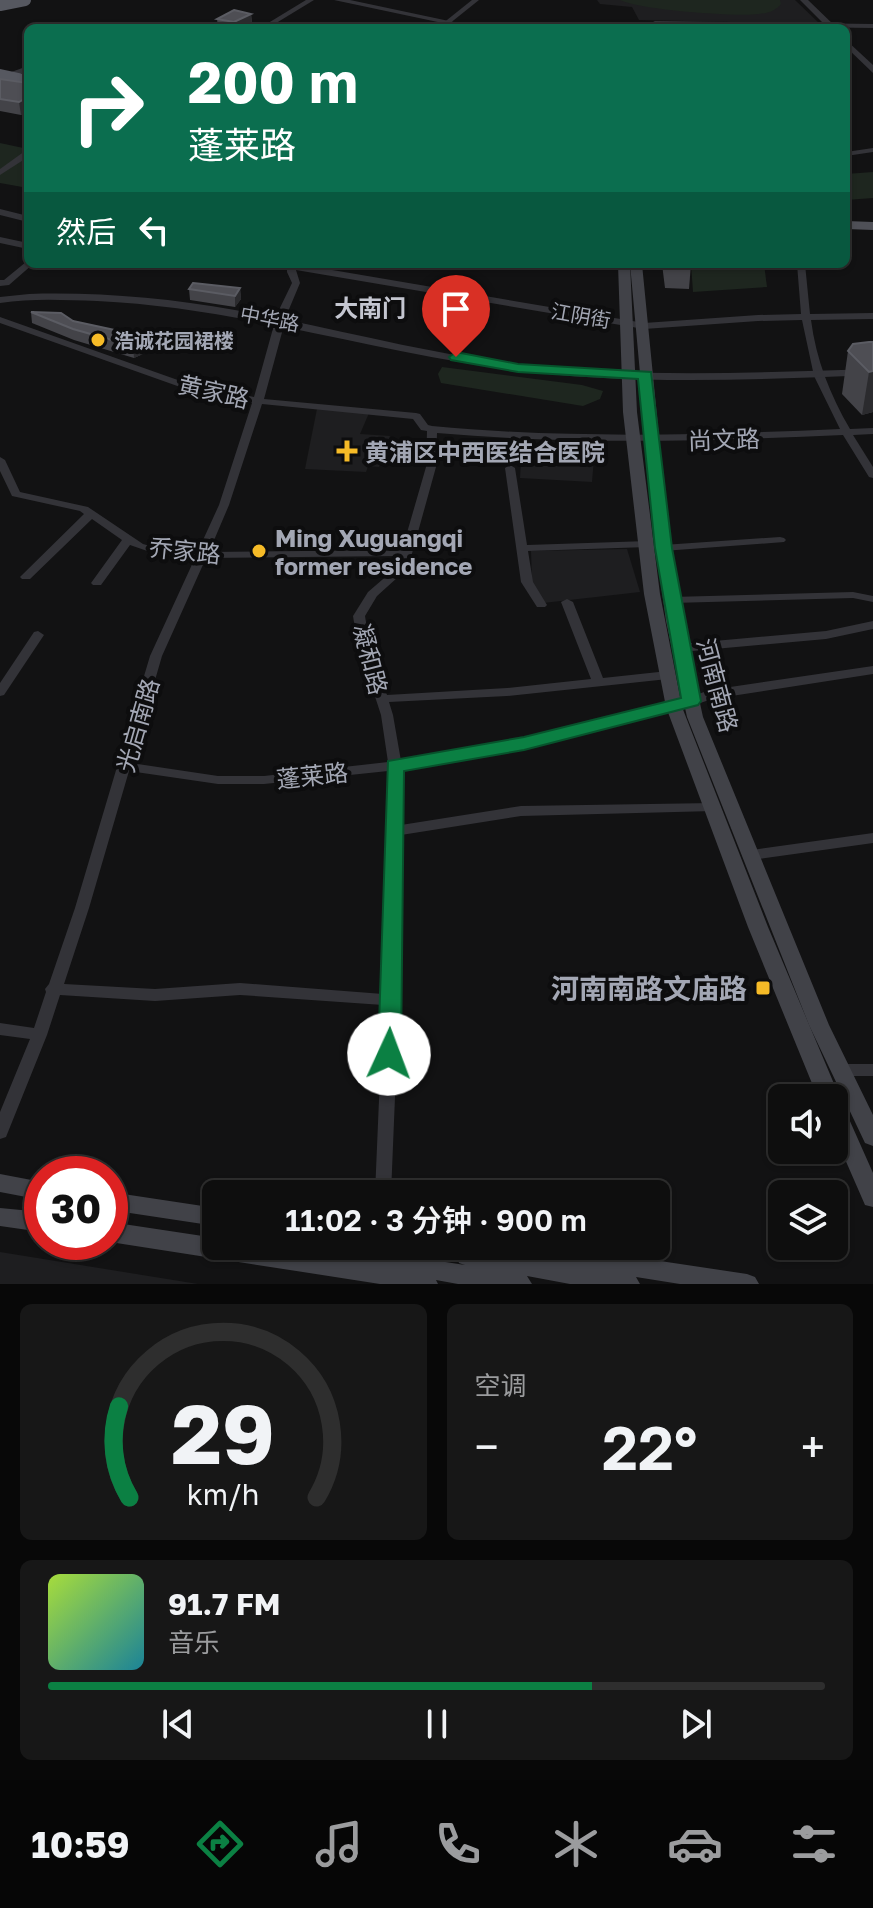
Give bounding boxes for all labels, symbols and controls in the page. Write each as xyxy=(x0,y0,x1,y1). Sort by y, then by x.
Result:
text: 200 m xyxy=(188,48,358,115)
icon: right xyxy=(56,56,160,160)
text: 蓬莱路 xyxy=(188,123,296,166)
icon: left xyxy=(132,208,176,252)
text: 然后 xyxy=(56,214,116,250)
pin xyxy=(422,275,490,357)
icon: arrive xyxy=(434,287,478,331)
district label: 大南门 xyxy=(334,293,406,322)
street label: 江阴街 xyxy=(549,298,613,332)
street label: 中华路 xyxy=(238,300,302,336)
place label: 浩诚花园裙楼 xyxy=(114,328,234,352)
marker: 浩诚花园裙楼 xyxy=(89,331,107,349)
street label: 黄家路 xyxy=(176,369,252,413)
street label: 尚文路 xyxy=(688,423,760,455)
place label: 黄浦区中西医结合医院 xyxy=(365,437,605,466)
marker: 黄浦区中西医结合医院 xyxy=(336,440,358,462)
place label: Ming Xuguangqi former residence xyxy=(275,523,473,580)
street label: 乔家路 xyxy=(148,532,222,568)
marker: Ming Xuguangqi former residence xyxy=(250,542,268,560)
street label: 凝和路 xyxy=(348,621,394,697)
street label: 河南南路 xyxy=(692,635,744,735)
street label: 光启南路 xyxy=(110,675,164,775)
street label: 蓬莱路 xyxy=(275,757,349,793)
place label: 河南南路文庙路 xyxy=(551,972,747,1005)
marker: 河南南路文庙路 xyxy=(754,979,772,997)
position arrow xyxy=(347,1012,431,1096)
map controls xyxy=(768,1084,848,1260)
button: sound xyxy=(768,1084,848,1164)
speed limit sign: 30 xyxy=(24,1156,128,1260)
button: layers xyxy=(768,1180,848,1260)
text: 11:02 · 3 分钟 · 900 m xyxy=(285,1202,587,1238)
text: 空调 xyxy=(475,1370,527,1401)
text: 29 xyxy=(171,1382,275,1482)
text: 22° xyxy=(602,1411,697,1483)
text: − xyxy=(475,1420,499,1473)
text: + xyxy=(801,1420,825,1473)
text: km/h xyxy=(187,1477,260,1511)
text: 91.7 FM xyxy=(168,1586,281,1622)
text: 音乐 xyxy=(168,1627,220,1658)
icon: previous xyxy=(156,1702,200,1746)
icon: pause xyxy=(415,1702,459,1746)
icon: next xyxy=(674,1702,718,1746)
icon: directions xyxy=(192,1816,248,1872)
icon: music xyxy=(311,1816,367,1872)
icon: phone xyxy=(430,1816,486,1872)
icon: climate xyxy=(548,1816,604,1872)
icon: car xyxy=(667,1816,723,1872)
icon: filters xyxy=(786,1816,842,1872)
text: 10:59 xyxy=(31,1823,130,1866)

